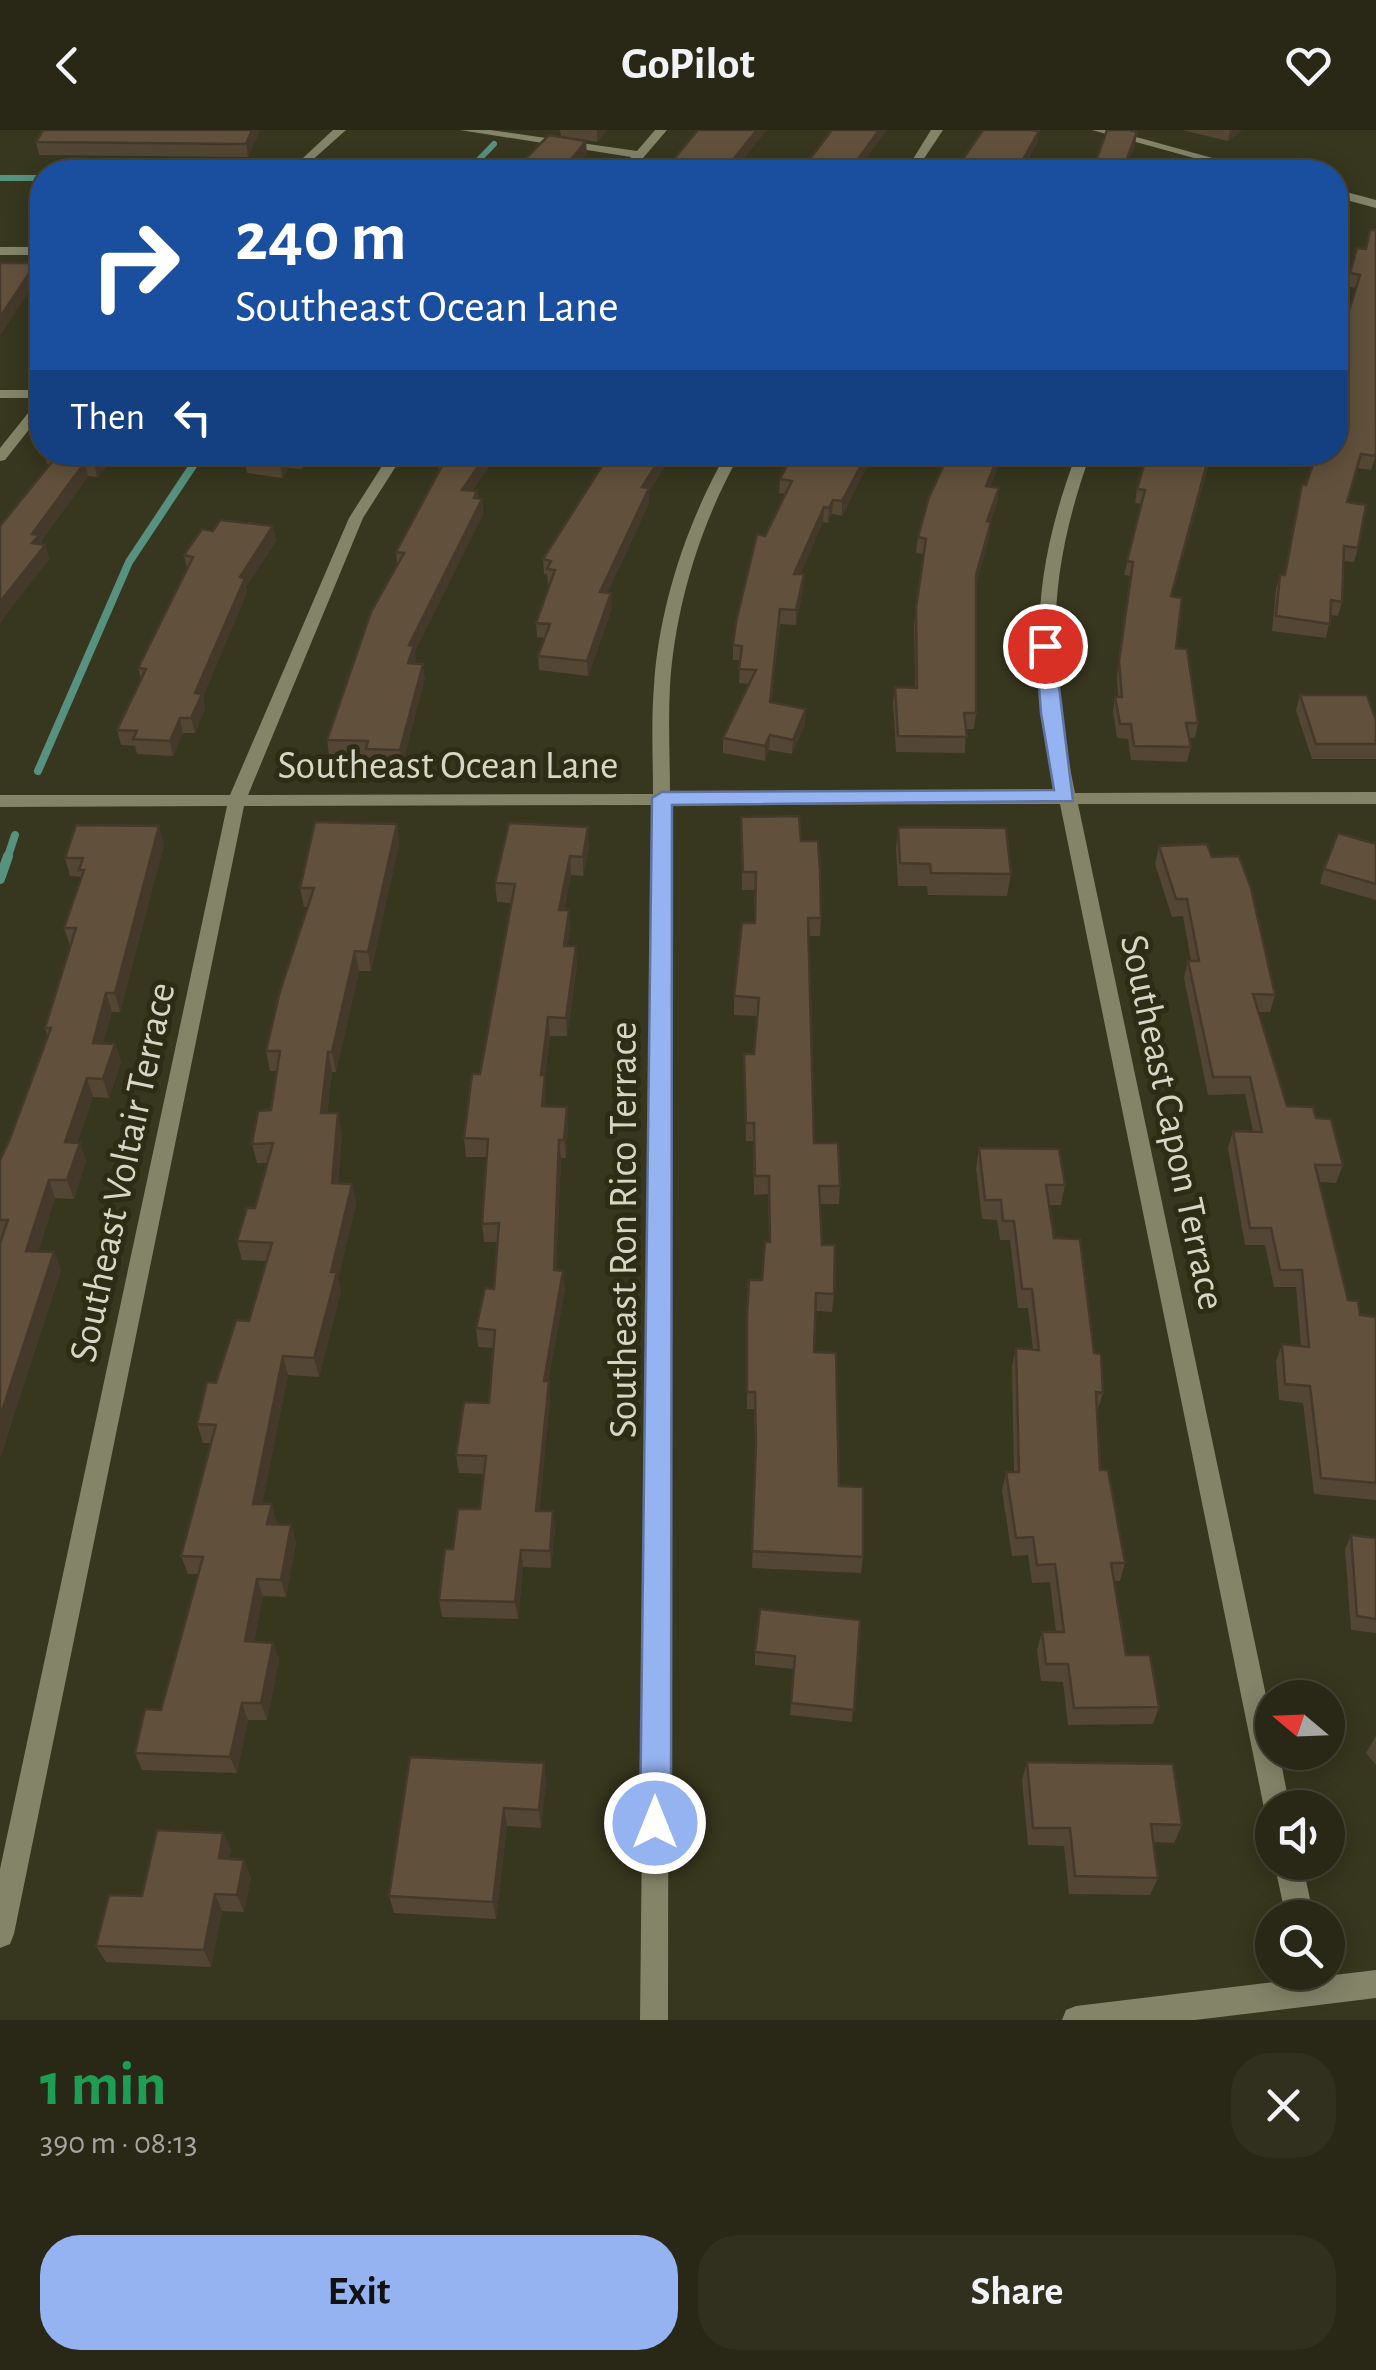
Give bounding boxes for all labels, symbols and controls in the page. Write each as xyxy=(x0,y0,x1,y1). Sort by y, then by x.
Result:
icon: back xyxy=(40,38,95,93)
icon: heart xyxy=(1281,38,1336,93)
text: GoPilot xyxy=(621,42,755,87)
icon: right xyxy=(70,200,200,330)
text: 240 m xyxy=(235,203,407,273)
text: Southeast Ocean Lane xyxy=(235,285,619,330)
icon: left xyxy=(165,390,220,445)
text: Then xyxy=(70,399,145,437)
pin xyxy=(1003,604,1088,689)
icon: arrive xyxy=(1018,619,1073,674)
street label: Southeast Ocean Lane xyxy=(277,746,619,786)
street label: Southeast Capon Terrace xyxy=(1113,931,1231,1313)
street label: Southeast Voltair Terrace xyxy=(63,979,183,1366)
street label: Southeast Ron Rico Terrace xyxy=(604,1022,644,1438)
north arrow xyxy=(1255,1680,1345,1770)
map controls xyxy=(1255,1680,1345,1990)
position arrow xyxy=(603,1771,707,1875)
button: sound xyxy=(1255,1790,1345,1880)
button: search xyxy=(1255,1900,1345,1990)
button: close xyxy=(1231,2053,1336,2158)
text: 1 min xyxy=(40,2056,166,2116)
text: 390 m · 08:13 xyxy=(40,2127,197,2159)
button: Exit xyxy=(40,2235,678,2350)
button: Share xyxy=(698,2235,1336,2350)

